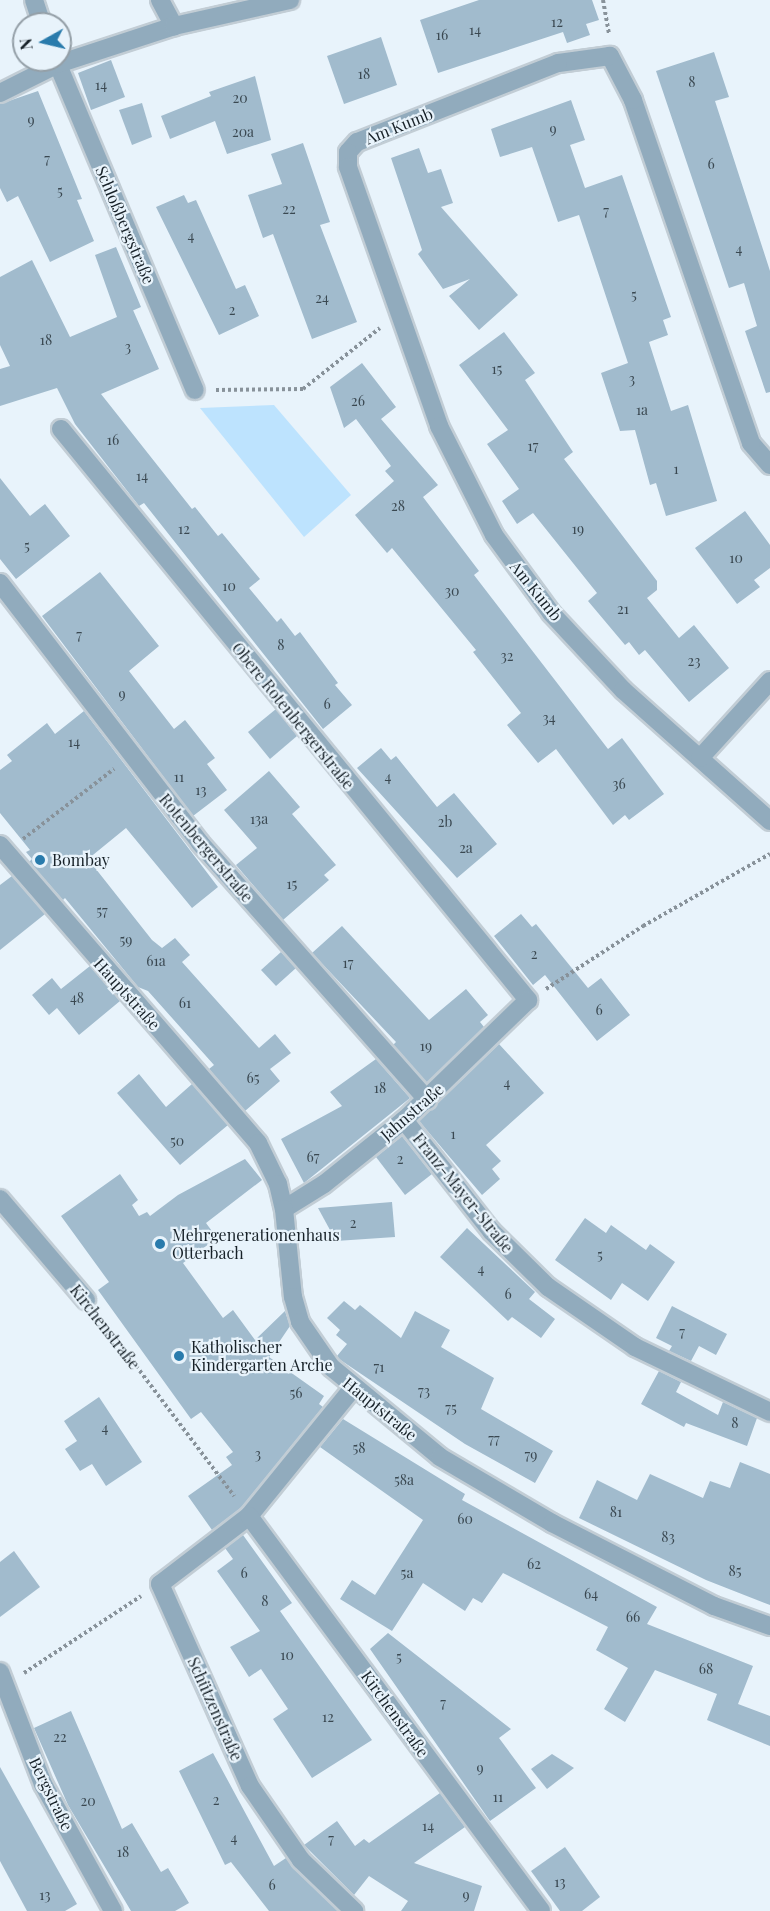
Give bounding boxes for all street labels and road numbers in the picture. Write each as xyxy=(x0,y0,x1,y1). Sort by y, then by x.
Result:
street label: Am Kumb xyxy=(362,104,436,148)
street label: Schloßbergstraße xyxy=(91,163,159,287)
street label: Am Kumb xyxy=(506,557,566,625)
street label: Obere Rotenbergerstraße xyxy=(228,639,358,793)
street label: Rotenbergerstraße xyxy=(155,790,257,906)
street label: Hauptstraße xyxy=(90,954,164,1034)
street label: Jahnstraße xyxy=(377,1079,447,1145)
street label: Franz-Mayer-Straße xyxy=(409,1129,517,1257)
street label: Kirchenstraße xyxy=(66,1281,144,1373)
street label: Hauptstraße xyxy=(339,1373,421,1445)
street label: Schützenstraße xyxy=(184,1654,246,1764)
street label: Kirchenstraße xyxy=(357,1667,433,1761)
street label: Bergstraße xyxy=(25,1754,77,1834)

